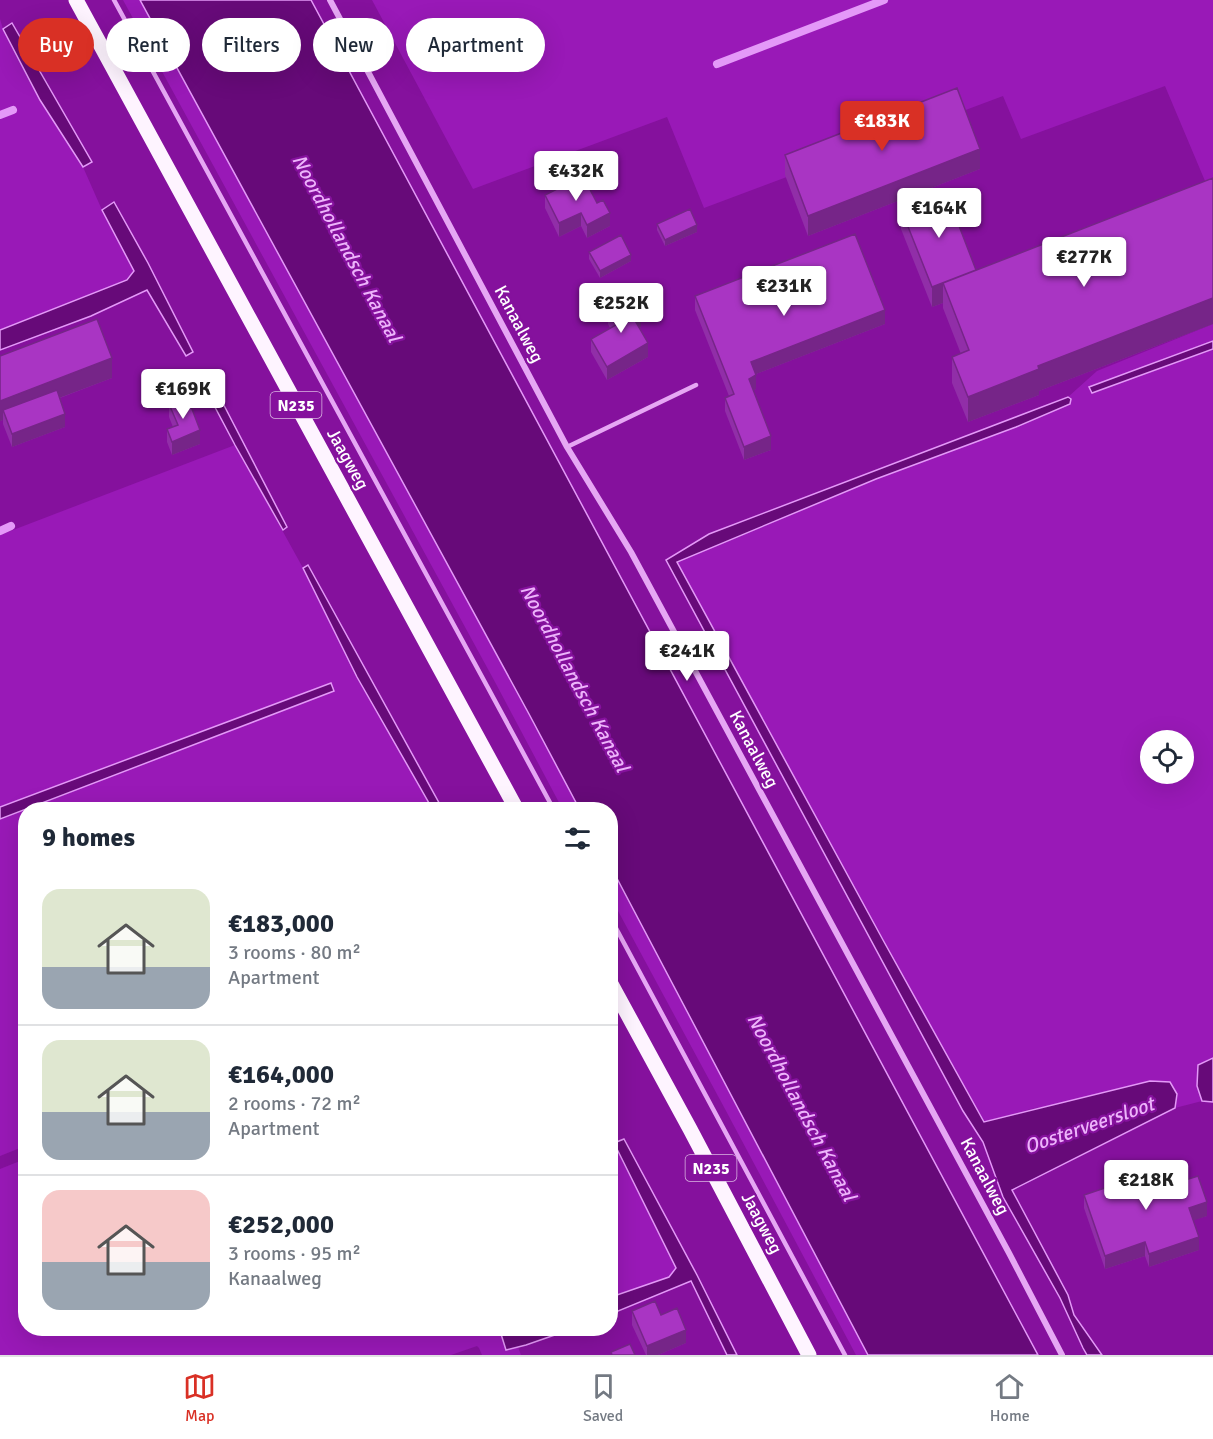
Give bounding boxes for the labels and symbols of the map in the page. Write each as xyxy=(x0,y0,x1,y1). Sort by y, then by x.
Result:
pin: €183K xyxy=(840,101,924,152)
water label: Noordhollandsch Kanaal xyxy=(286,150,408,348)
pin: €432K xyxy=(534,151,618,202)
pin: €164K xyxy=(897,188,981,239)
pin: €277K xyxy=(1042,237,1126,288)
pin: €231K xyxy=(742,266,826,317)
street label: Kanaalweg xyxy=(489,282,549,366)
pin: €252K xyxy=(579,283,663,334)
pin: €169K xyxy=(141,369,225,420)
road number: N235 xyxy=(270,392,322,418)
street label: Jaagweg xyxy=(322,425,374,493)
water label: Noordhollandsch Kanaal xyxy=(514,580,636,778)
pin: €241K xyxy=(645,631,729,682)
street label: Kanaalweg xyxy=(724,707,784,791)
water label: Noordhollandsch Kanaal xyxy=(741,1009,863,1207)
water label: Oosterveersloot xyxy=(1021,1091,1159,1159)
street label: Kanaalweg xyxy=(955,1134,1015,1218)
road number: N235 xyxy=(686,1155,736,1181)
pin: €218K xyxy=(1104,1160,1188,1211)
street label: Jaagweg xyxy=(737,1188,787,1258)

